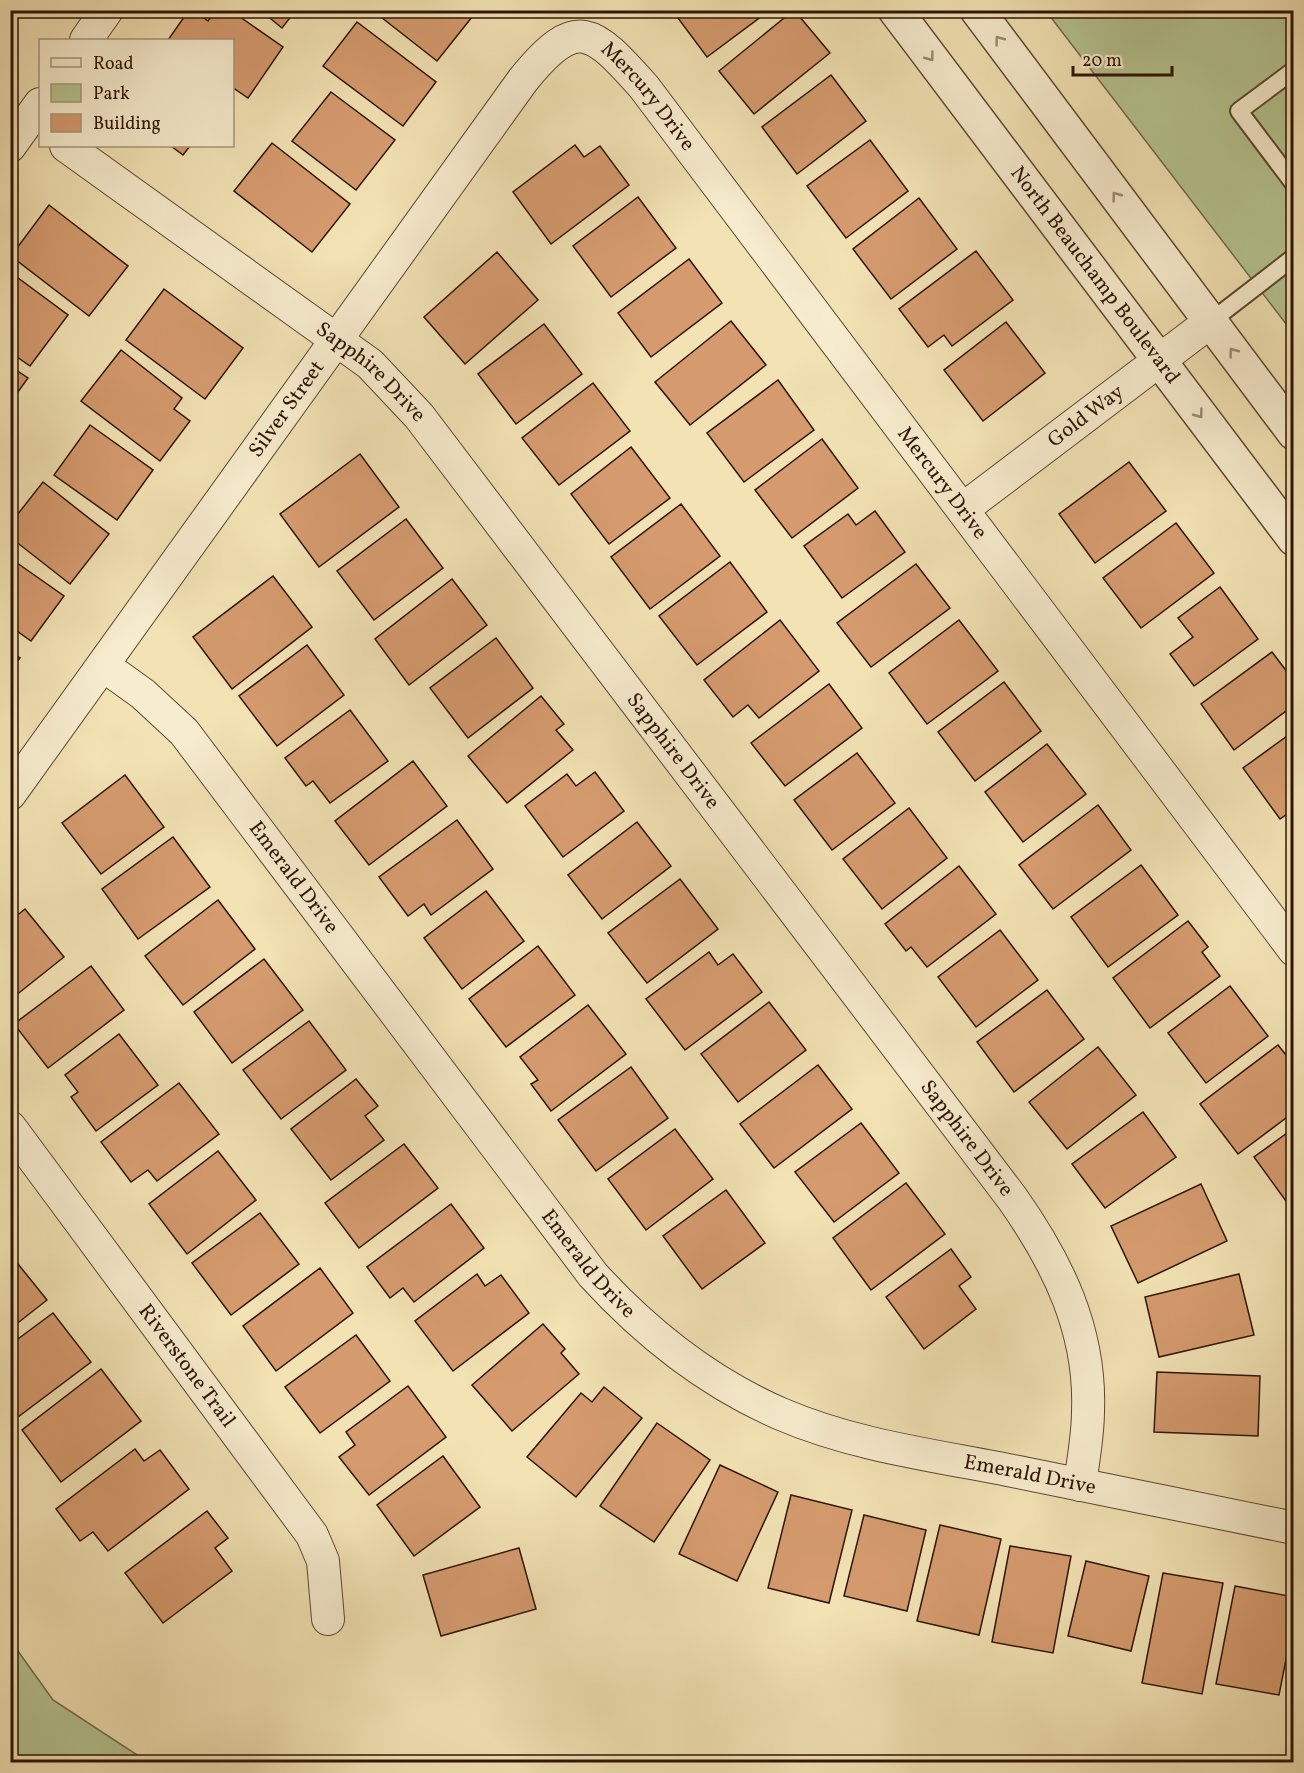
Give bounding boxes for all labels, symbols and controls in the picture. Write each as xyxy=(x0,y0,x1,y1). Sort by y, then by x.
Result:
street label: Mercury Drive xyxy=(594,35,702,157)
one-way arrow xyxy=(996,36,1007,47)
legend xyxy=(39,39,234,147)
scale bar xyxy=(1073,39,1172,77)
text: 20 m xyxy=(1082,49,1122,74)
one-way arrow xyxy=(922,51,933,62)
text: Road xyxy=(93,52,134,77)
text: Park xyxy=(93,82,130,107)
text: Building xyxy=(93,112,161,137)
street label: North Beauchamp Boulevard xyxy=(1003,160,1187,390)
one-way arrow xyxy=(1113,192,1124,203)
street label: Sapphire Drive xyxy=(310,315,432,429)
one-way arrow xyxy=(1230,348,1241,359)
street label: Silver Street xyxy=(242,355,331,463)
street label: Gold Way xyxy=(1042,377,1130,454)
one-way arrow xyxy=(1192,408,1203,419)
street label: Mercury Drive xyxy=(890,421,994,545)
street label: Sapphire Drive xyxy=(619,687,727,815)
street label: Emerald Drive xyxy=(242,815,346,940)
street label: Sapphire Drive xyxy=(913,1074,1020,1202)
street label: Emerald Drive xyxy=(534,1203,642,1325)
street label: Riverstone Trail xyxy=(131,1298,242,1433)
street label: Emerald Drive xyxy=(962,1448,1099,1502)

